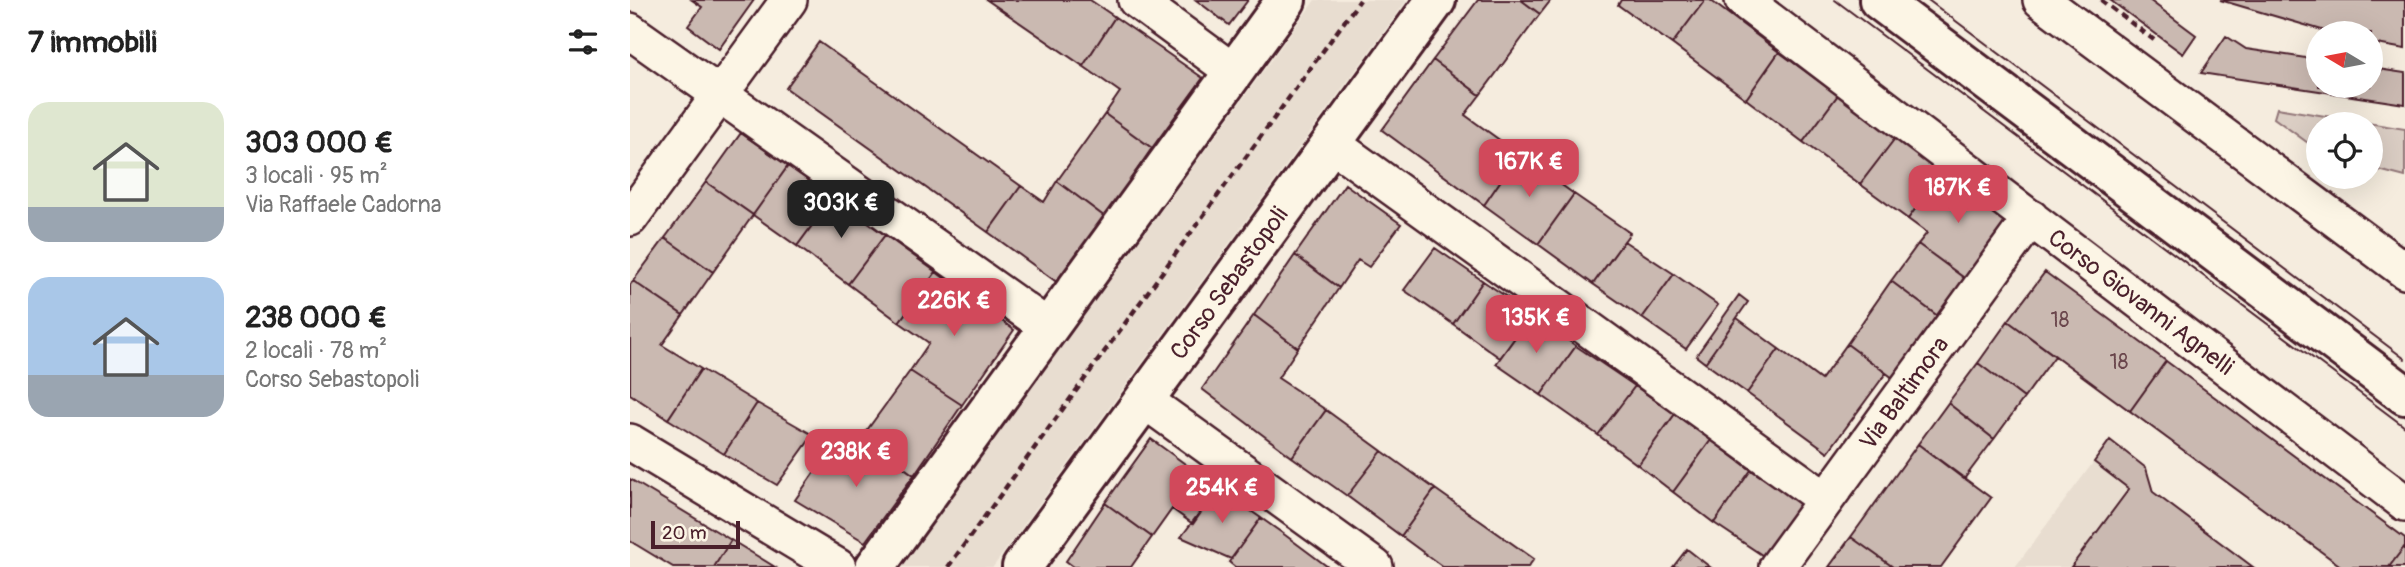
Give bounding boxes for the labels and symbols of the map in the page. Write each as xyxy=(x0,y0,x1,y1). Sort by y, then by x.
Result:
north arrow xyxy=(2306,21,2384,98)
pin: 167K € xyxy=(1472,140,1586,199)
pin: 187K € xyxy=(1901,166,2015,225)
pin: 303K € xyxy=(784,180,898,240)
street label: Corso Sebastopoli xyxy=(1164,201,1295,365)
street label: Corso Giovanni Agnelli xyxy=(2042,223,2239,382)
pin: 226K € xyxy=(897,278,1011,338)
pin: 135K € xyxy=(1479,296,1593,355)
house number: 18 xyxy=(2051,307,2069,334)
street label: Via Baltimora xyxy=(1854,331,1955,456)
house number: 18 xyxy=(2110,349,2128,376)
pin: 238K € xyxy=(799,430,913,489)
pin: 254K € xyxy=(1165,466,1279,525)
scale bar xyxy=(651,518,740,550)

